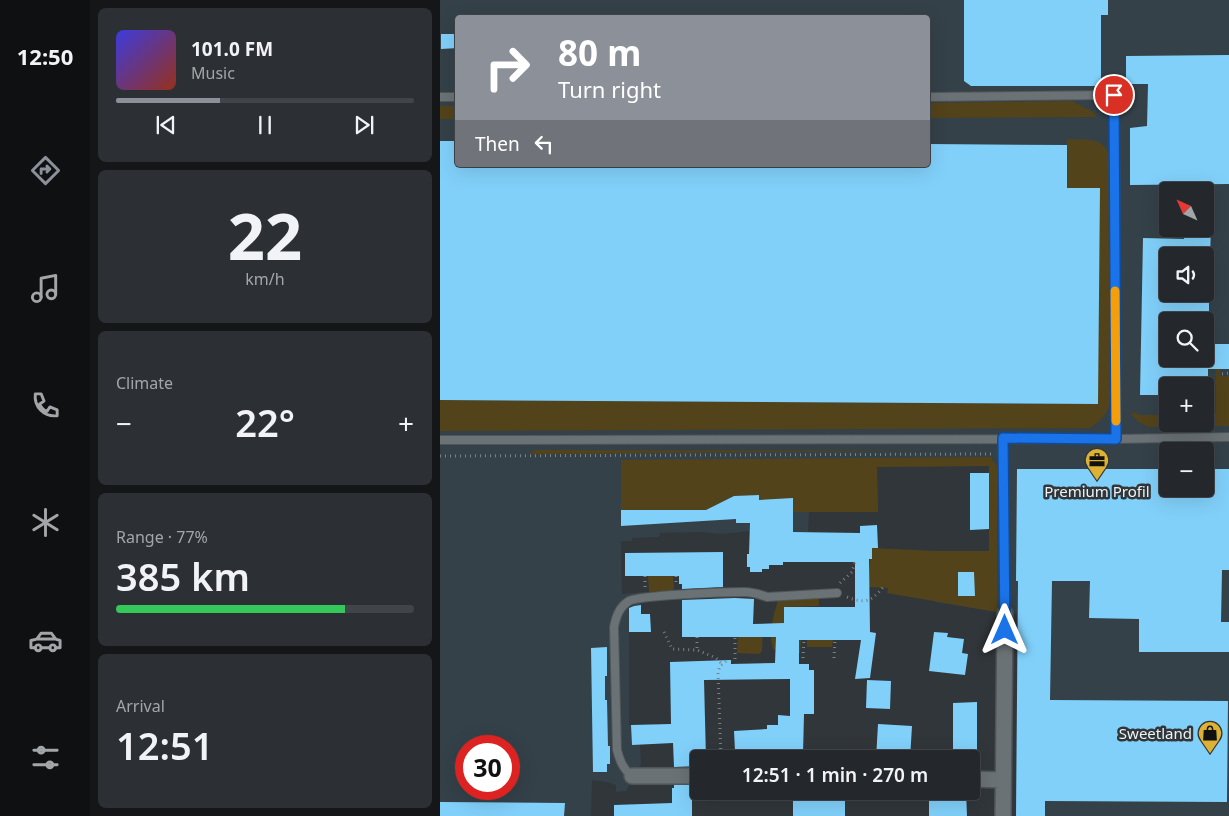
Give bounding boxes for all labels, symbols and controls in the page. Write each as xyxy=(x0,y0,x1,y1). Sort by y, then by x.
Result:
text: 80 m xyxy=(558,29,641,76)
icon: right xyxy=(475,35,540,100)
text: 101.0 FM xyxy=(191,36,273,62)
text: 12:50 xyxy=(17,41,73,71)
text: Music xyxy=(191,62,235,84)
text: Turn right xyxy=(558,74,661,104)
pin xyxy=(1093,74,1135,116)
icon: arrive xyxy=(1100,81,1128,109)
icon: previous xyxy=(152,111,180,139)
icon: pause xyxy=(251,111,279,139)
icon: next xyxy=(350,111,378,139)
icon: left xyxy=(530,130,558,158)
text: Then xyxy=(475,131,520,157)
icon: directions xyxy=(28,153,63,188)
north arrow xyxy=(1159,182,1214,238)
map controls xyxy=(1159,182,1214,497)
text: 22 xyxy=(228,191,302,279)
button: sound xyxy=(1159,247,1214,302)
text: km/h xyxy=(245,268,285,290)
icon: music xyxy=(28,271,63,306)
button: search xyxy=(1159,312,1214,367)
text: Climate xyxy=(116,372,173,394)
button: + xyxy=(1159,377,1214,432)
icon: phone xyxy=(28,388,63,423)
text: 22° xyxy=(235,396,295,448)
text: − xyxy=(116,404,132,442)
text: + xyxy=(398,404,414,442)
button: − xyxy=(1159,442,1214,497)
office icon: Premium Profil xyxy=(1084,447,1110,481)
place label: Premium Profil xyxy=(1044,481,1150,501)
icon: climate xyxy=(28,505,63,540)
text: Range · 77% xyxy=(116,526,208,548)
text: 385 km xyxy=(116,550,250,602)
position arrow xyxy=(978,603,1030,655)
icon: car xyxy=(28,623,63,658)
text: Arrival xyxy=(116,695,165,717)
text: 12:51 xyxy=(116,719,213,771)
shop icon: Sweetland xyxy=(1197,720,1223,754)
place label: Sweetland xyxy=(1119,723,1192,743)
speed limit sign: 30 xyxy=(455,735,520,800)
icon: filters xyxy=(28,740,63,775)
text: 12:51 · 1 min · 270 m xyxy=(742,762,928,788)

